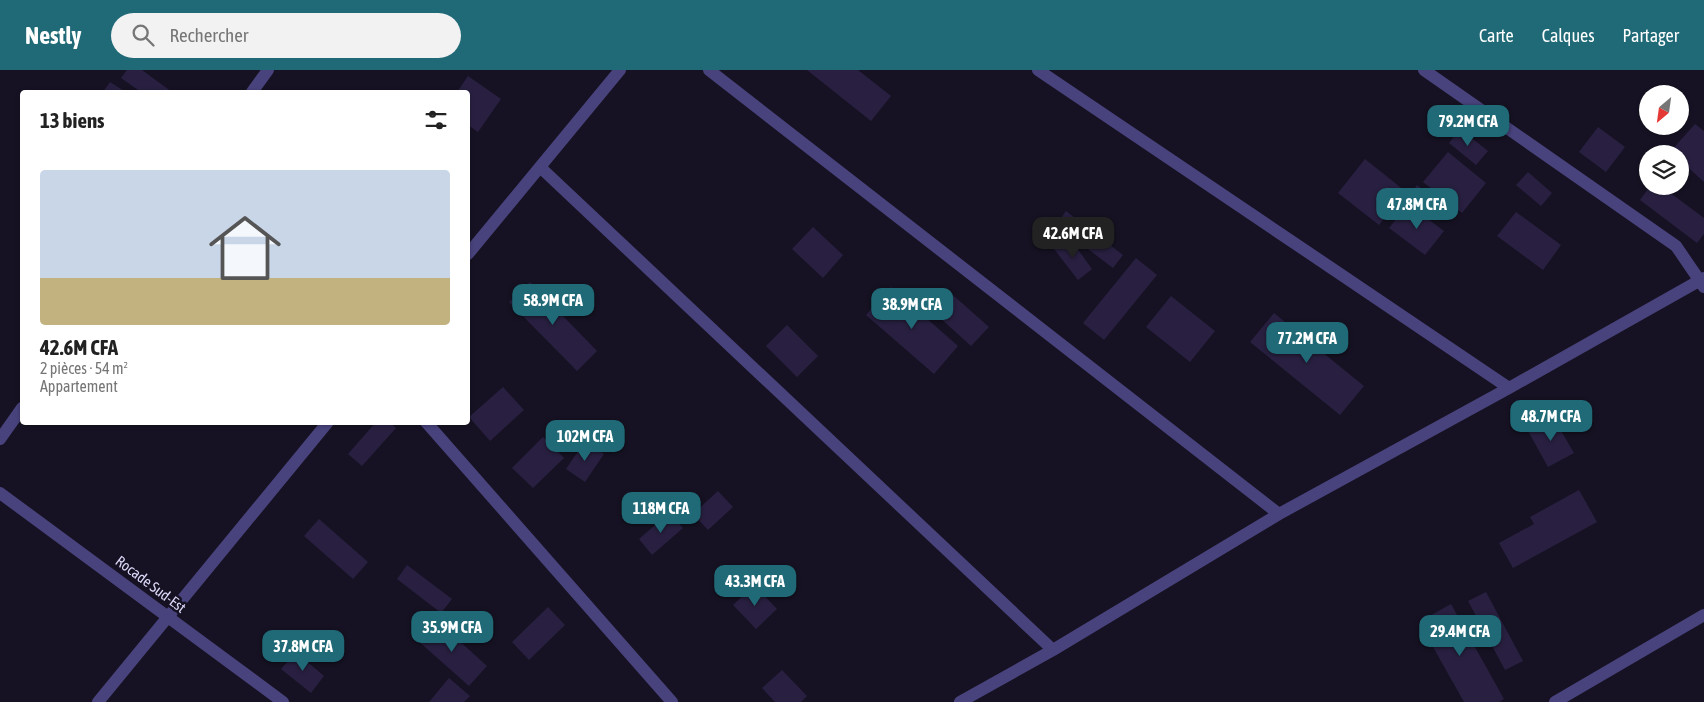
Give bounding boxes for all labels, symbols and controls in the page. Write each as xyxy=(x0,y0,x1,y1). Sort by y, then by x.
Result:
search box xyxy=(111,13,461,58)
icon: search xyxy=(129,21,157,49)
text: Nestly xyxy=(25,22,81,49)
text: Rechercher xyxy=(169,24,248,46)
text: Carte xyxy=(1479,25,1514,46)
text: Calques xyxy=(1542,25,1595,46)
text: Partager xyxy=(1623,25,1679,46)
north arrow xyxy=(1639,85,1689,135)
map controls xyxy=(1639,85,1689,195)
pin: 79.2M CFA xyxy=(1411,104,1525,147)
icon: filters xyxy=(422,106,450,134)
text: 13 biens xyxy=(40,108,105,132)
text: 79.2M CFA xyxy=(1438,112,1498,130)
button: layers xyxy=(1639,145,1689,195)
pin: 47.8M CFA xyxy=(1360,188,1474,230)
text: 47.8M CFA xyxy=(1387,195,1447,213)
icon: home xyxy=(200,203,290,293)
pin: 42.6M CFA xyxy=(1016,216,1130,259)
text: 42.6M CFA xyxy=(1043,224,1103,242)
pin: 58.9M CFA xyxy=(496,284,610,326)
pin: 38.9M CFA xyxy=(855,288,969,330)
text: 58.9M CFA xyxy=(523,291,583,309)
text: 38.9M CFA xyxy=(882,295,942,313)
pin: 77.2M CFA xyxy=(1250,322,1364,364)
text: 77.2M CFA xyxy=(1277,329,1337,347)
text: 42.6M CFA xyxy=(40,335,118,359)
text: 2 pièces · 54 m² xyxy=(40,359,128,377)
text: Appartement xyxy=(40,377,118,395)
pin: 48.7M CFA xyxy=(1494,400,1608,442)
text: 48.7M CFA xyxy=(1521,407,1581,425)
pin: 102M CFA xyxy=(533,420,637,462)
text: 102M CFA xyxy=(557,427,613,445)
pin: 118M CFA xyxy=(609,492,713,534)
text: 118M CFA xyxy=(633,499,689,517)
street label: Rocade Sud-Est xyxy=(113,552,189,616)
pin: 43.3M CFA xyxy=(698,564,812,607)
text: 43.3M CFA xyxy=(725,572,785,590)
pin: 35.9M CFA xyxy=(395,610,509,653)
pin: 29.4M CFA xyxy=(1403,614,1517,657)
text: 35.9M CFA xyxy=(422,618,482,636)
text: 29.4M CFA xyxy=(1430,622,1490,640)
pin: 37.8M CFA xyxy=(246,630,360,672)
text: 37.8M CFA xyxy=(273,637,333,655)

